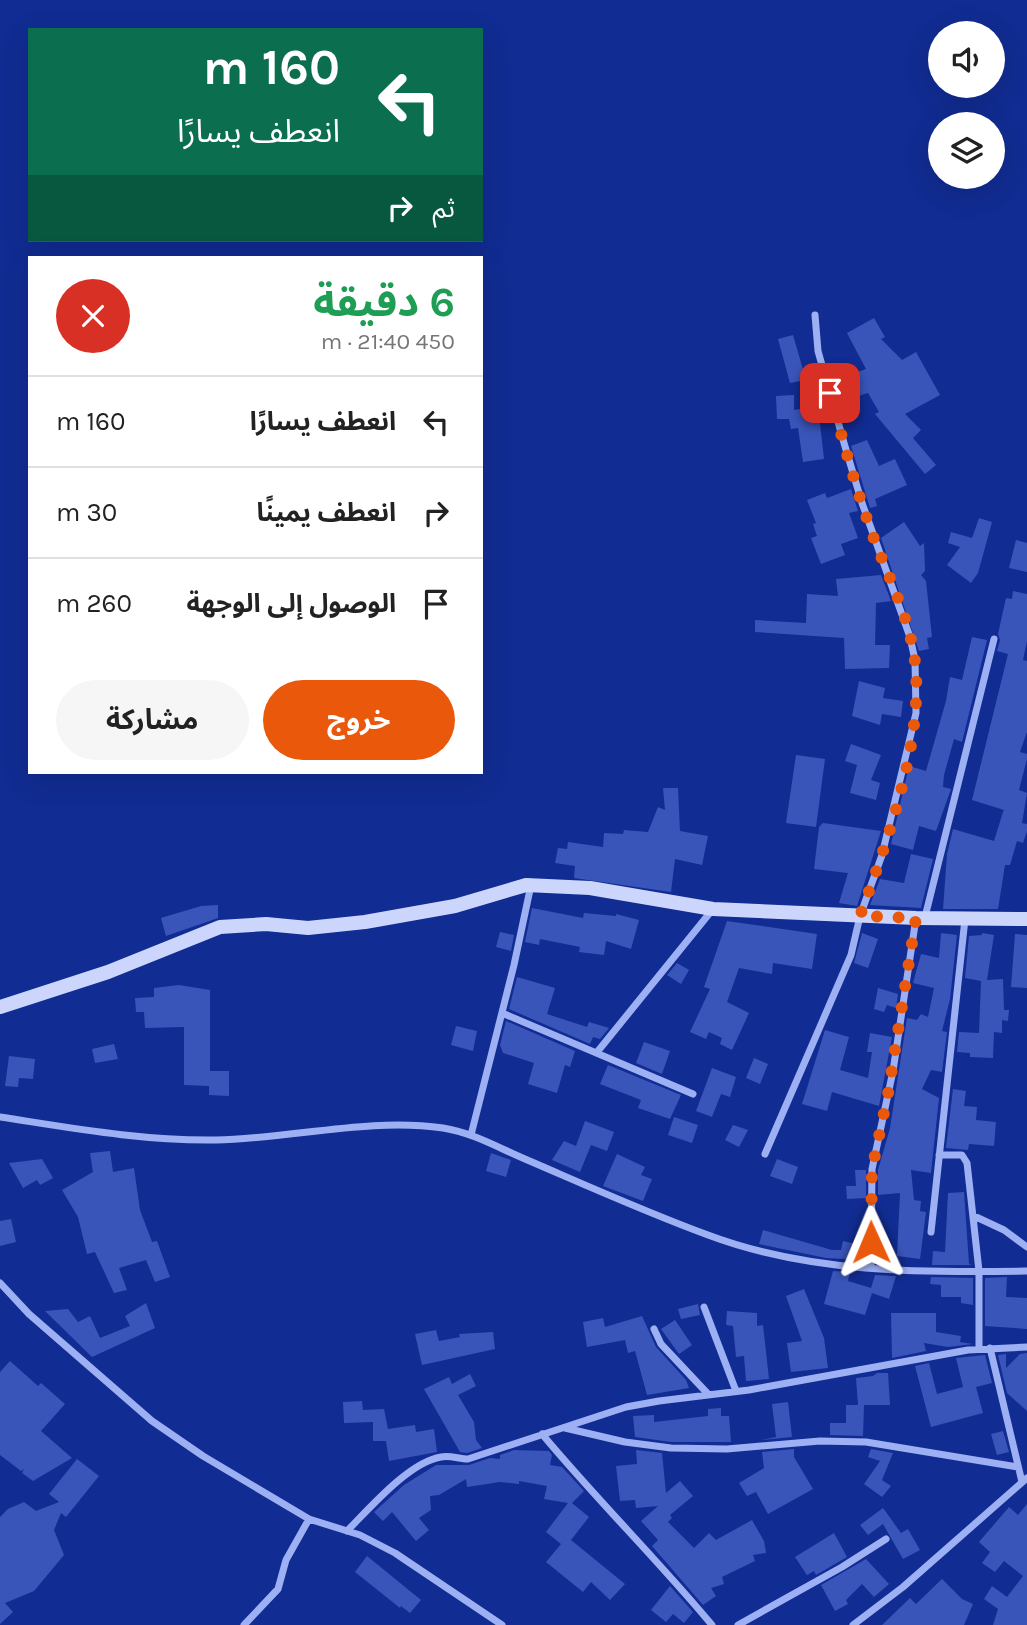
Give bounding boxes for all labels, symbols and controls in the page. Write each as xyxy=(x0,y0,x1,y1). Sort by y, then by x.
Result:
map controls xyxy=(928,21,1005,189)
button: sound xyxy=(928,21,1005,98)
text: 160 m xyxy=(203,39,340,96)
icon: left xyxy=(364,56,455,147)
button: layers xyxy=(928,112,1005,189)
text: انعطف يسارًا xyxy=(177,113,340,150)
icon: right xyxy=(381,189,419,227)
text: ثم xyxy=(433,193,455,224)
text: 6 دقيقة xyxy=(313,277,455,327)
button: close xyxy=(56,279,130,353)
text: 450 m · 21:40 xyxy=(321,328,455,355)
pin xyxy=(800,363,860,423)
icon: arrive xyxy=(811,374,849,412)
icon: left xyxy=(417,403,455,441)
text: 160 m xyxy=(56,406,125,437)
text: انعطف يسارًا xyxy=(250,406,396,437)
icon: right xyxy=(417,494,455,532)
text: 30 m xyxy=(56,497,117,528)
text: انعطف يمينًا xyxy=(256,497,396,528)
icon: arrive xyxy=(417,585,455,623)
text: 260 m xyxy=(56,588,132,619)
text: الوصول إلى الوجهة xyxy=(187,588,396,619)
button: مشاركة xyxy=(56,680,249,760)
button: خروج xyxy=(263,680,455,760)
position arrow xyxy=(834,1205,908,1279)

